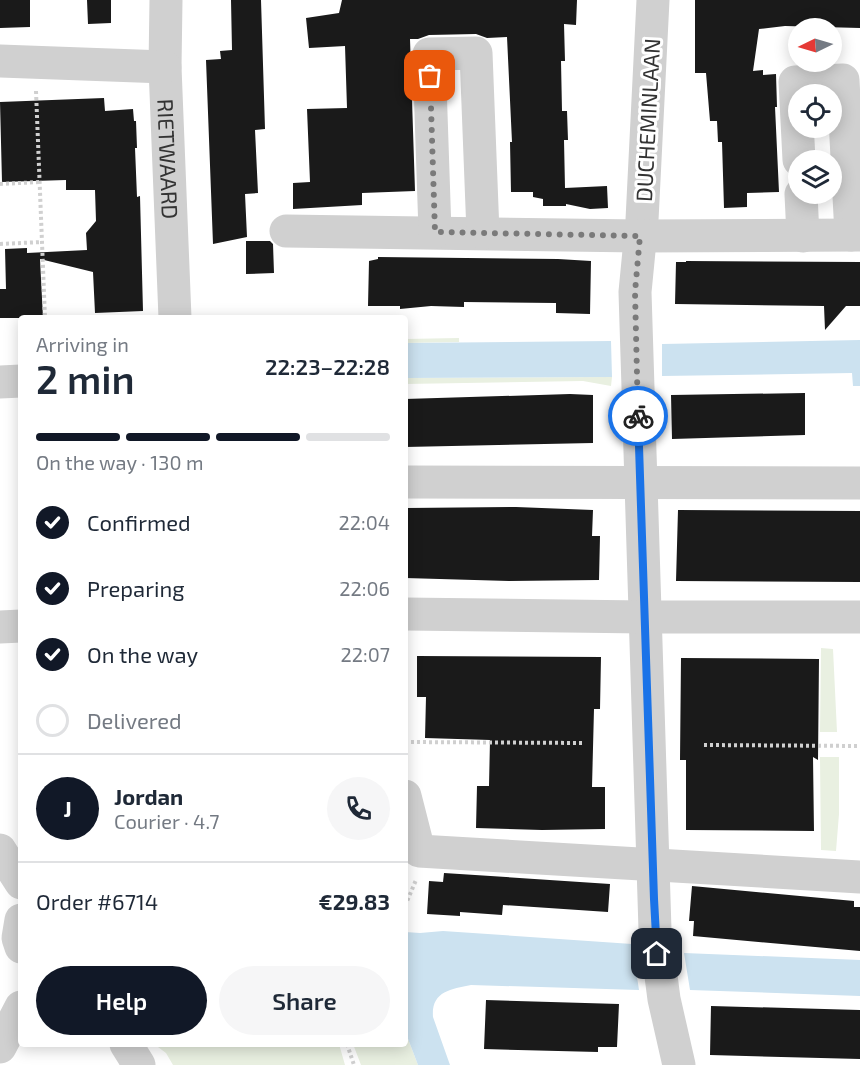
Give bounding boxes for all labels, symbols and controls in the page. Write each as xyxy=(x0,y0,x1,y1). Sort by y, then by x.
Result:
north arrow xyxy=(788,18,842,72)
map controls xyxy=(788,18,842,204)
street label: DUCHEMINLAAN xyxy=(630,38,664,202)
pin xyxy=(404,50,455,101)
icon: bag xyxy=(413,59,446,92)
button: locate xyxy=(788,84,842,138)
street label: RIETWAARD xyxy=(153,98,184,220)
button: layers xyxy=(788,150,842,204)
text: Arriving in xyxy=(36,332,129,356)
text: 22:23–22:28 xyxy=(265,353,390,379)
text: 2 min xyxy=(36,355,135,402)
courier xyxy=(608,386,668,446)
icon: bike xyxy=(622,400,655,433)
text: On the way · 130 m xyxy=(36,450,203,474)
icon: check xyxy=(36,506,69,539)
text: Confirmed xyxy=(87,509,191,535)
text: 22:04 xyxy=(338,510,390,534)
icon: check xyxy=(36,572,69,605)
text: Preparing xyxy=(87,575,185,601)
text: 22:06 xyxy=(339,576,390,600)
icon: check xyxy=(36,638,69,671)
text: On the way xyxy=(87,641,198,667)
text: 22:07 xyxy=(341,642,390,666)
text: Delivered xyxy=(87,707,182,733)
button: phone xyxy=(327,777,390,840)
text: Jordan xyxy=(114,783,183,809)
text: J xyxy=(63,795,72,821)
text: Courier · 4.7 xyxy=(114,809,220,833)
text: Order #6714 xyxy=(36,888,158,914)
text: €29.83 xyxy=(319,888,390,914)
pin xyxy=(631,928,682,979)
icon: home xyxy=(640,937,673,970)
button: Help xyxy=(36,966,207,1035)
button: Share xyxy=(219,966,390,1035)

